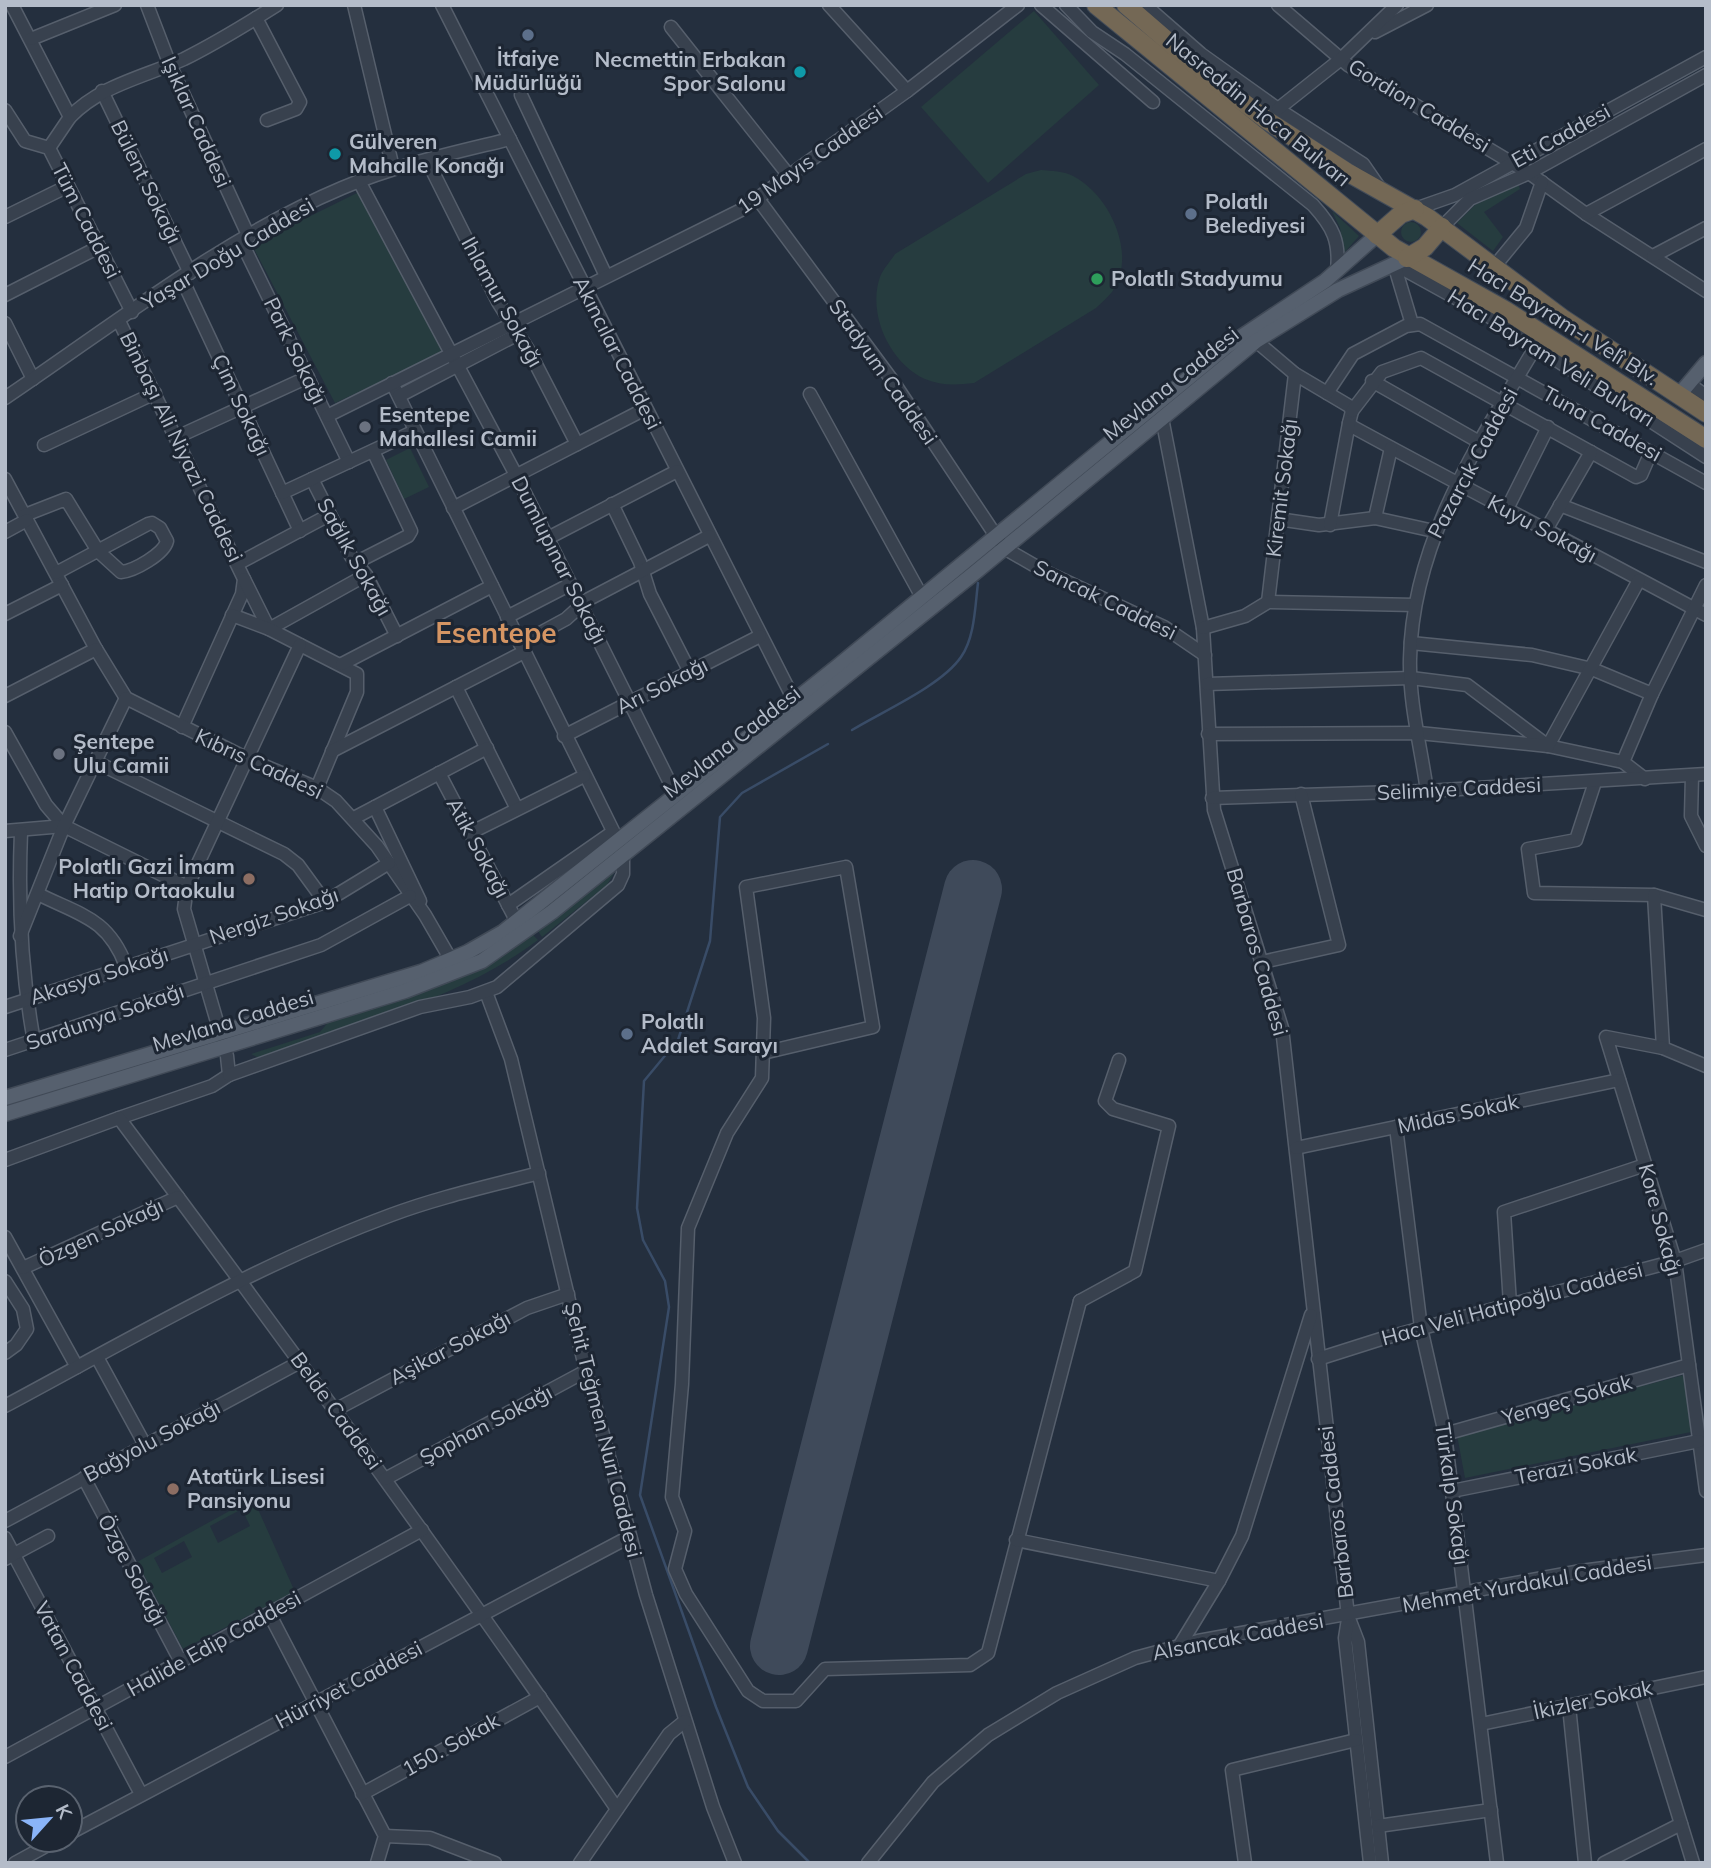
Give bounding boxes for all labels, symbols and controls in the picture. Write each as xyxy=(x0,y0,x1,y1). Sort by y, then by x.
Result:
marker: İtfaiye Müdürlüğü xyxy=(520,27,536,43)
street label: Nasreddin Hoca Bulvarı xyxy=(1161,27,1356,192)
place label: İtfaiye Müdürlüğü xyxy=(474,45,582,95)
place label: Necmettin Erbakan Spor Salonu xyxy=(595,46,786,96)
street label: Işıklar Caddesi xyxy=(156,52,237,191)
street label: Gordion Caddesi xyxy=(1344,53,1495,158)
marker: Necmettin Erbakan Spor Salonu xyxy=(792,64,808,80)
street label: Eti Caddesi xyxy=(1507,97,1614,173)
street label: 19 Mayıs Caddesi xyxy=(732,99,887,219)
street label: Bülent Sokağı xyxy=(106,116,188,247)
place label: Gülveren Mahalle Konağı xyxy=(349,128,505,178)
marker: Gülveren Mahalle Konağı xyxy=(327,146,343,162)
street label: Tüm Caddesi xyxy=(47,159,127,283)
place label: Polatlı Belediyesi xyxy=(1205,188,1305,238)
street label: Yaşar Doğu Caddesi xyxy=(136,191,318,315)
marker: Polatlı Belediyesi xyxy=(1183,206,1199,222)
street label: Ihlamur Sokağı xyxy=(456,232,549,371)
street label: Hacı Bayram-ı Velî Blv. xyxy=(1463,252,1664,390)
place label: Polatlı Stadyumu xyxy=(1111,265,1283,291)
marker: Polatlı Stadyumu xyxy=(1089,271,1105,287)
street label: Akıncılar Caddesi xyxy=(568,272,668,433)
street label: Hacı Bayram Veli Bulvarı xyxy=(1443,283,1660,432)
street label: Park Sokağı xyxy=(259,293,333,408)
street label: Stadyum Caddesi xyxy=(824,294,944,449)
street label: Mevlana Caddesi xyxy=(1097,321,1243,446)
street label: Binbaşı Ali Niyazi Caddesi xyxy=(115,327,249,566)
street label: Çim Sokağı xyxy=(207,350,277,460)
street label: Tuna Caddesi xyxy=(1538,380,1667,467)
street label: Pazarcık Caddesi xyxy=(1421,383,1523,542)
place label: Esentepe Mahallesi Camii xyxy=(379,401,537,451)
street label: Kiremit Sokağı xyxy=(1260,417,1302,559)
marker: Esentepe Mahallesi Camii xyxy=(357,419,373,435)
street label: Dumlupınar Sokağı xyxy=(506,471,613,648)
street label: Kuyu Sokağı xyxy=(1483,488,1602,568)
street label: Sağlık Sokağı xyxy=(312,493,398,620)
street label: Sancak Caddesi xyxy=(1030,553,1181,645)
district label: Esentepe xyxy=(435,615,557,650)
street label: Arı Sokağı xyxy=(611,651,712,719)
street label: Mevlana Caddesi xyxy=(658,680,805,803)
street label: Kıbrıs Caddesi xyxy=(191,722,327,804)
place label: Şentepe Ulu Camii xyxy=(73,728,169,778)
marker: Şentepe Ulu Camii xyxy=(51,746,67,762)
street label: Selimiye Caddesi xyxy=(1376,771,1542,805)
street label: Atik Sokağı xyxy=(442,793,516,902)
place label: Polatlı Gazi İmam Hatip Ortaokulu xyxy=(58,853,235,903)
street label: Barbaros Caddesi xyxy=(1222,865,1294,1039)
marker: Polatlı Gazi İmam Hatip Ortaokulu xyxy=(241,871,257,887)
street label: Nergiz Sokağı xyxy=(206,881,342,949)
street label: Akasya Sokağı xyxy=(26,940,171,1010)
street label: Sardunya Sokağı xyxy=(22,977,187,1055)
street label: Mevlana Caddesi xyxy=(149,983,316,1057)
place label: Polatlı Adalet Sarayı xyxy=(641,1008,778,1058)
marker: Polatlı Adalet Sarayı xyxy=(619,1026,635,1042)
street label: Midas Sokak xyxy=(1395,1087,1521,1139)
street label: Kore Sokağı xyxy=(1633,1161,1688,1279)
street label: Özgen Sokağı xyxy=(34,1192,167,1272)
street label: Hacı Veli Hatipoğlu Caddesi xyxy=(1378,1256,1645,1350)
street label: Şehit Teğmen Nuri Caddesi xyxy=(560,1299,648,1560)
street label: Aşikar Sokağı xyxy=(385,1304,514,1390)
street label: Belde Caddesi xyxy=(285,1347,388,1474)
street label: Yengeç Sokak xyxy=(1498,1368,1635,1430)
street label: Şophan Sokağı xyxy=(415,1378,556,1470)
street label: Bağyolu Sokağı xyxy=(79,1393,224,1487)
street label: Türkalp Sokağı xyxy=(1430,1421,1476,1567)
street label: Barbaros Caddesi xyxy=(1312,1424,1358,1600)
street label: Terazi Sokak xyxy=(1513,1440,1639,1490)
place label: Atatürk Lisesi Pansiyonu xyxy=(187,1463,325,1513)
marker: Atatürk Lisesi Pansiyonu xyxy=(165,1481,181,1497)
street label: Özge Sokağı xyxy=(93,1509,173,1630)
street label: Mehmet Yurdakul Caddesi xyxy=(1400,1548,1653,1618)
street label: Halide Edip Caddesi xyxy=(122,1585,305,1702)
street label: Vatan Caddesi xyxy=(29,1597,119,1735)
street label: Alsancak Caddesi xyxy=(1150,1607,1326,1665)
street label: Hürriyet Caddesi xyxy=(271,1635,426,1734)
street label: İkizler Sokak xyxy=(1531,1674,1655,1724)
street label: 150. Sokak xyxy=(397,1707,504,1782)
north arrow xyxy=(14,1784,84,1854)
text: K xyxy=(51,1800,78,1824)

